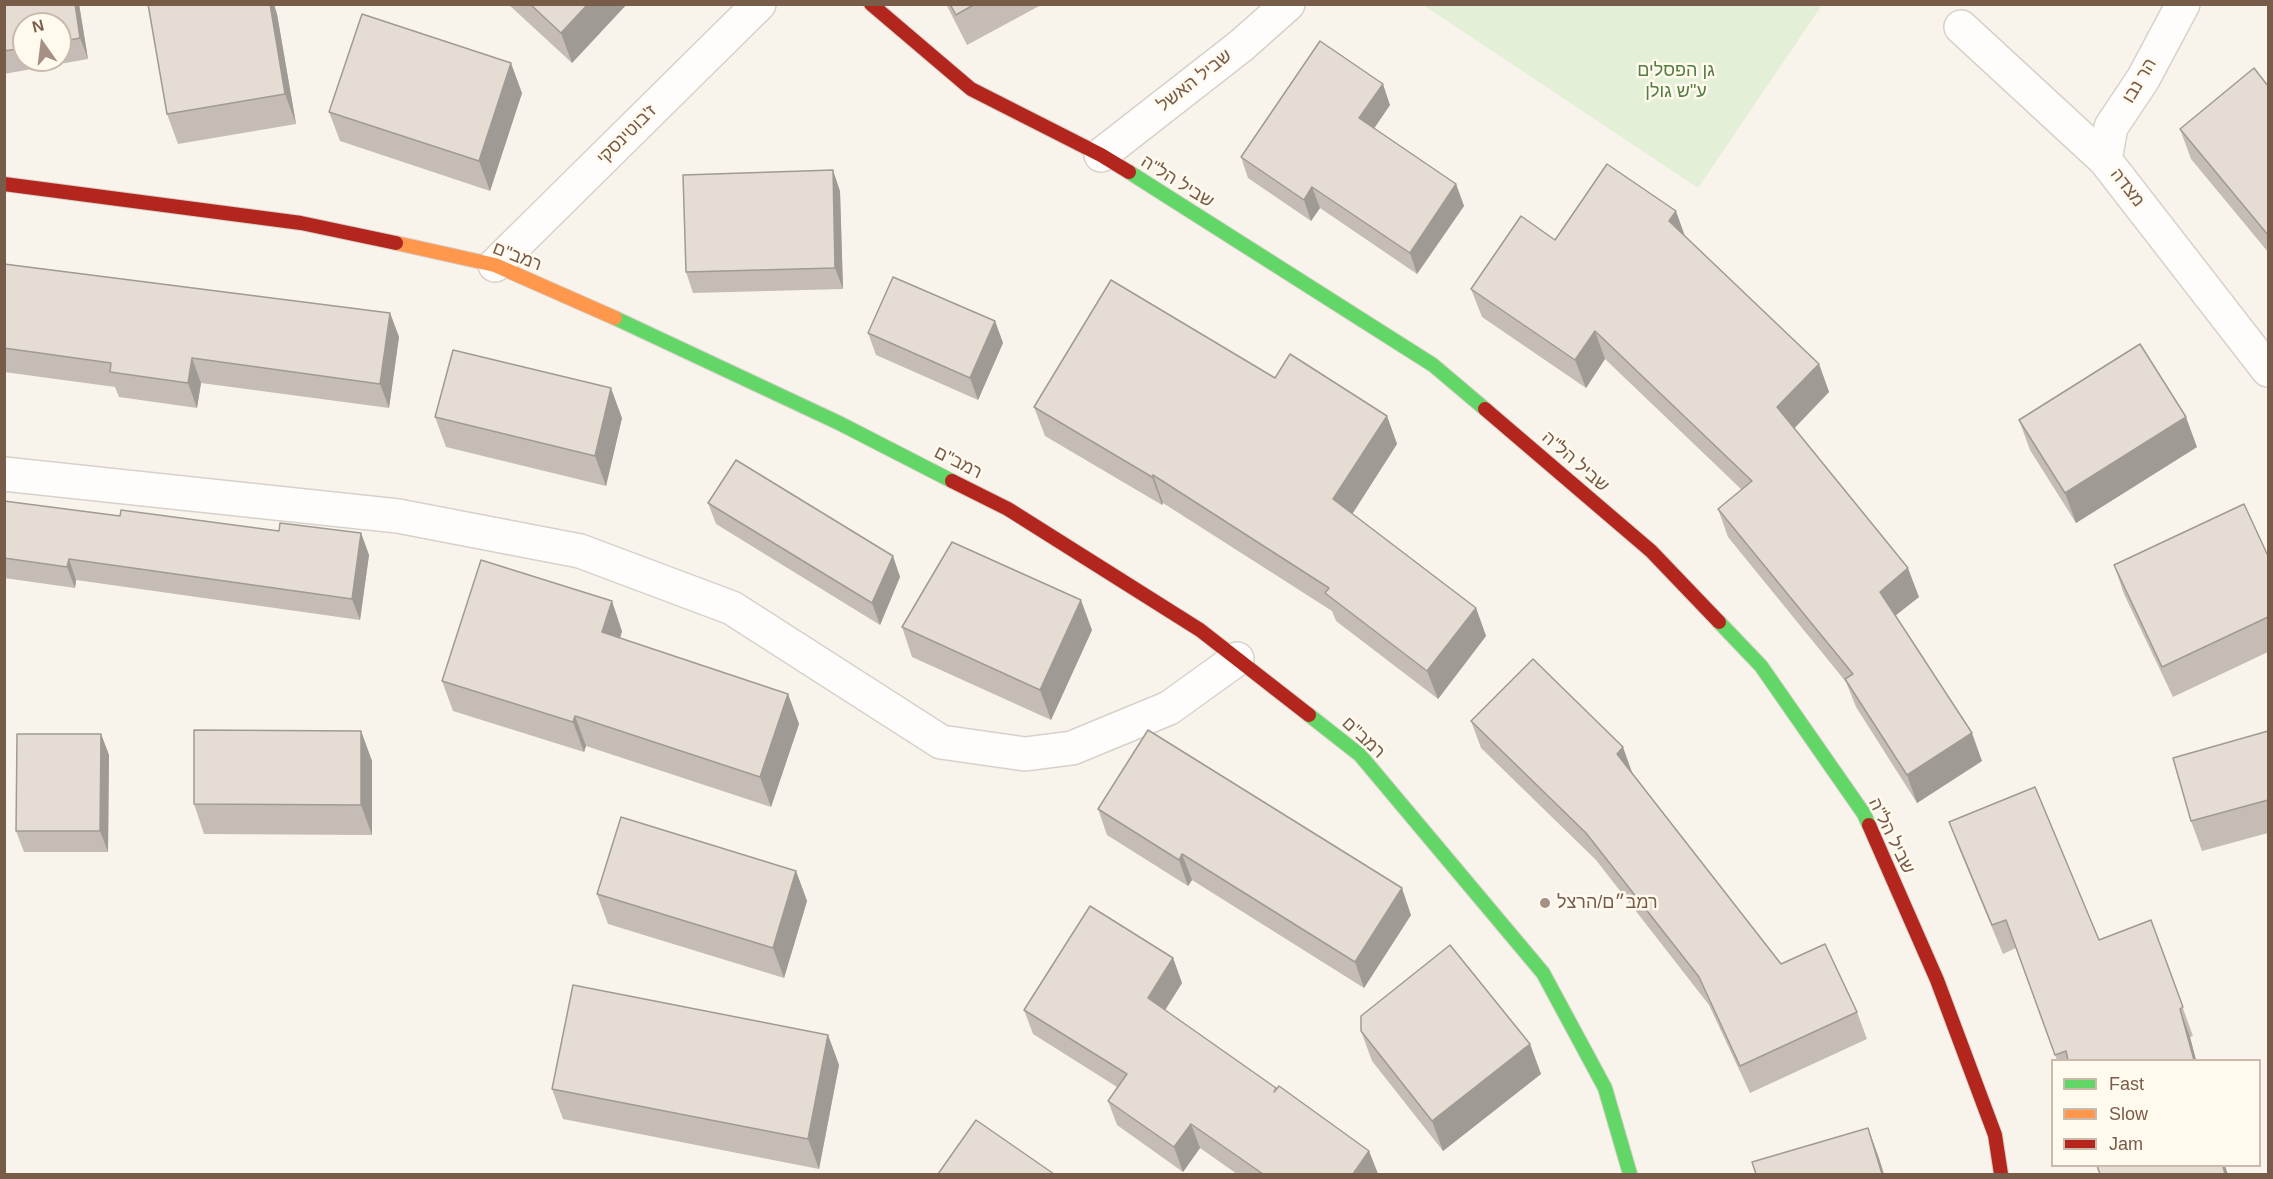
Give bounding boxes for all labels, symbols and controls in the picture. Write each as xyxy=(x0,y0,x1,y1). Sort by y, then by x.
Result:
north arrow xyxy=(12,12,72,72)
text: N xyxy=(30,16,46,36)
street label: שביל האשל xyxy=(1154,45,1236,117)
street label: הר נבו xyxy=(2118,55,2162,107)
park label: גן הפסלים ע"ש גולן xyxy=(1637,60,1715,103)
street label: ז'בוטינסקי xyxy=(593,101,661,169)
street label: שביל הל"ה xyxy=(1137,151,1217,213)
street label: מצדה xyxy=(2105,164,2149,212)
street label: רמב"ם xyxy=(489,238,545,276)
street label: שביל הל"ה xyxy=(1537,427,1613,497)
street label: רמב"ם xyxy=(930,442,986,484)
street label: רמב"ם xyxy=(1337,713,1389,763)
street label: שביל הל"ה xyxy=(1863,794,1919,878)
place label: רמב״ם/הרצל xyxy=(1557,892,1658,914)
marker: רמב״ם/הרצל xyxy=(1538,896,1552,910)
legend xyxy=(2051,1059,2261,1167)
text: Fast xyxy=(2109,1074,2144,1094)
text: Slow xyxy=(2109,1104,2148,1124)
text: Jam xyxy=(2109,1134,2143,1154)

